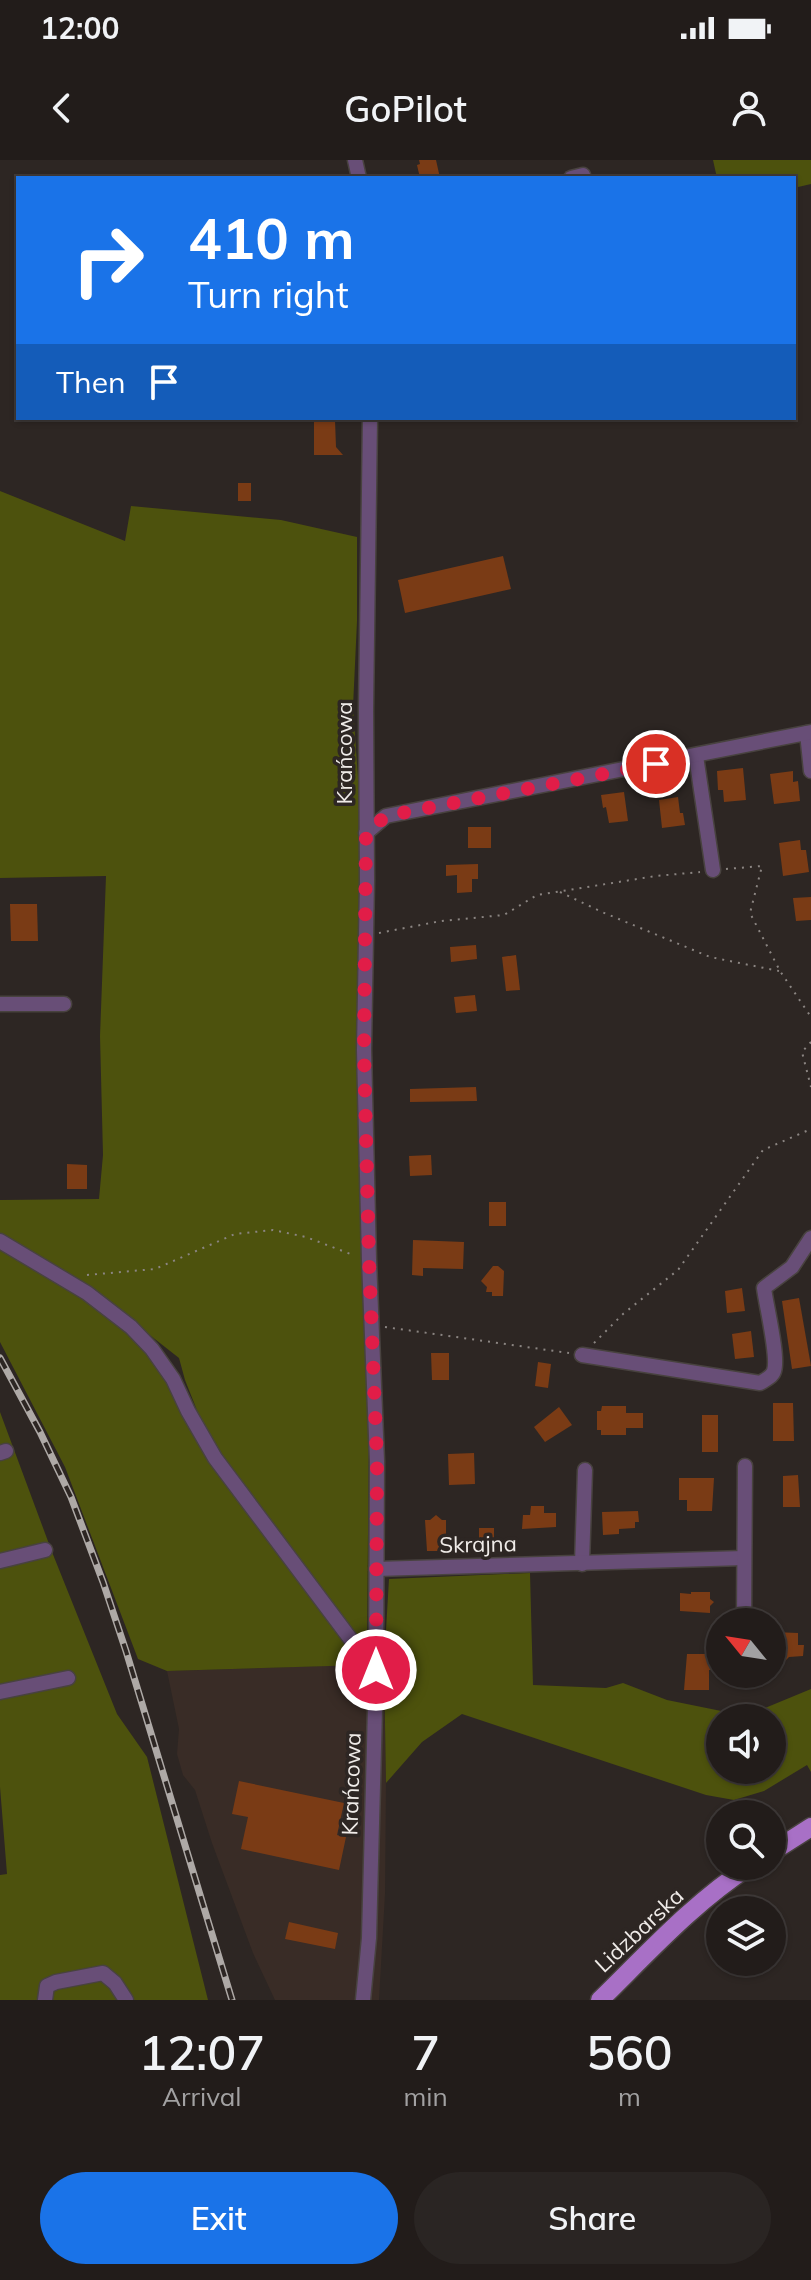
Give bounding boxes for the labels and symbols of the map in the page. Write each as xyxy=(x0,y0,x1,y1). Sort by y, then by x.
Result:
street label: Krańcowa xyxy=(330,701,358,805)
pin xyxy=(622,730,690,798)
street label: Skrajna xyxy=(439,1529,517,1559)
north arrow xyxy=(706,1608,786,1688)
position arrow xyxy=(334,1628,418,1712)
street label: Krańcowa xyxy=(335,1732,367,1836)
street label: Lidzbarska xyxy=(589,1882,689,1978)

